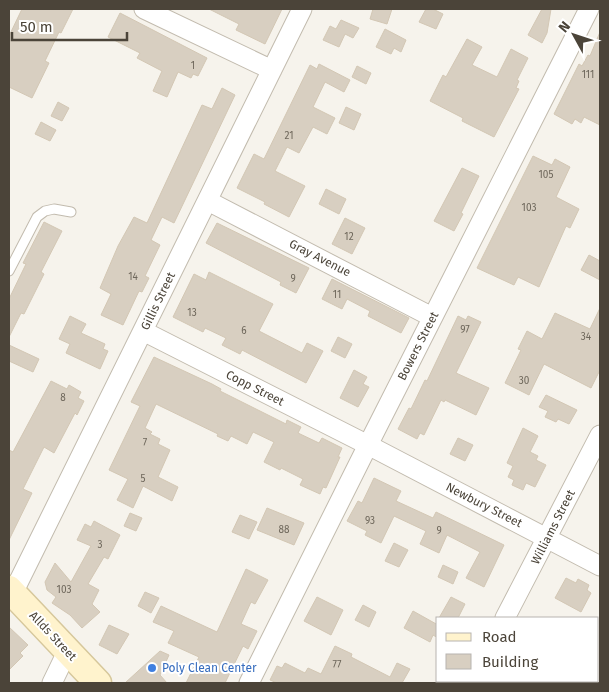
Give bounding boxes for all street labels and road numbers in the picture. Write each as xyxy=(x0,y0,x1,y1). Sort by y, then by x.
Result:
street label: Gray Avenue xyxy=(287,237,353,279)
street label: Gillis Street xyxy=(138,269,178,332)
street label: Bowers Street xyxy=(395,309,442,383)
street label: Copp Street xyxy=(224,367,287,409)
street label: Newbury Street xyxy=(444,480,525,531)
street label: Williams Street xyxy=(528,487,578,567)
street label: Allds Street xyxy=(27,608,80,664)

